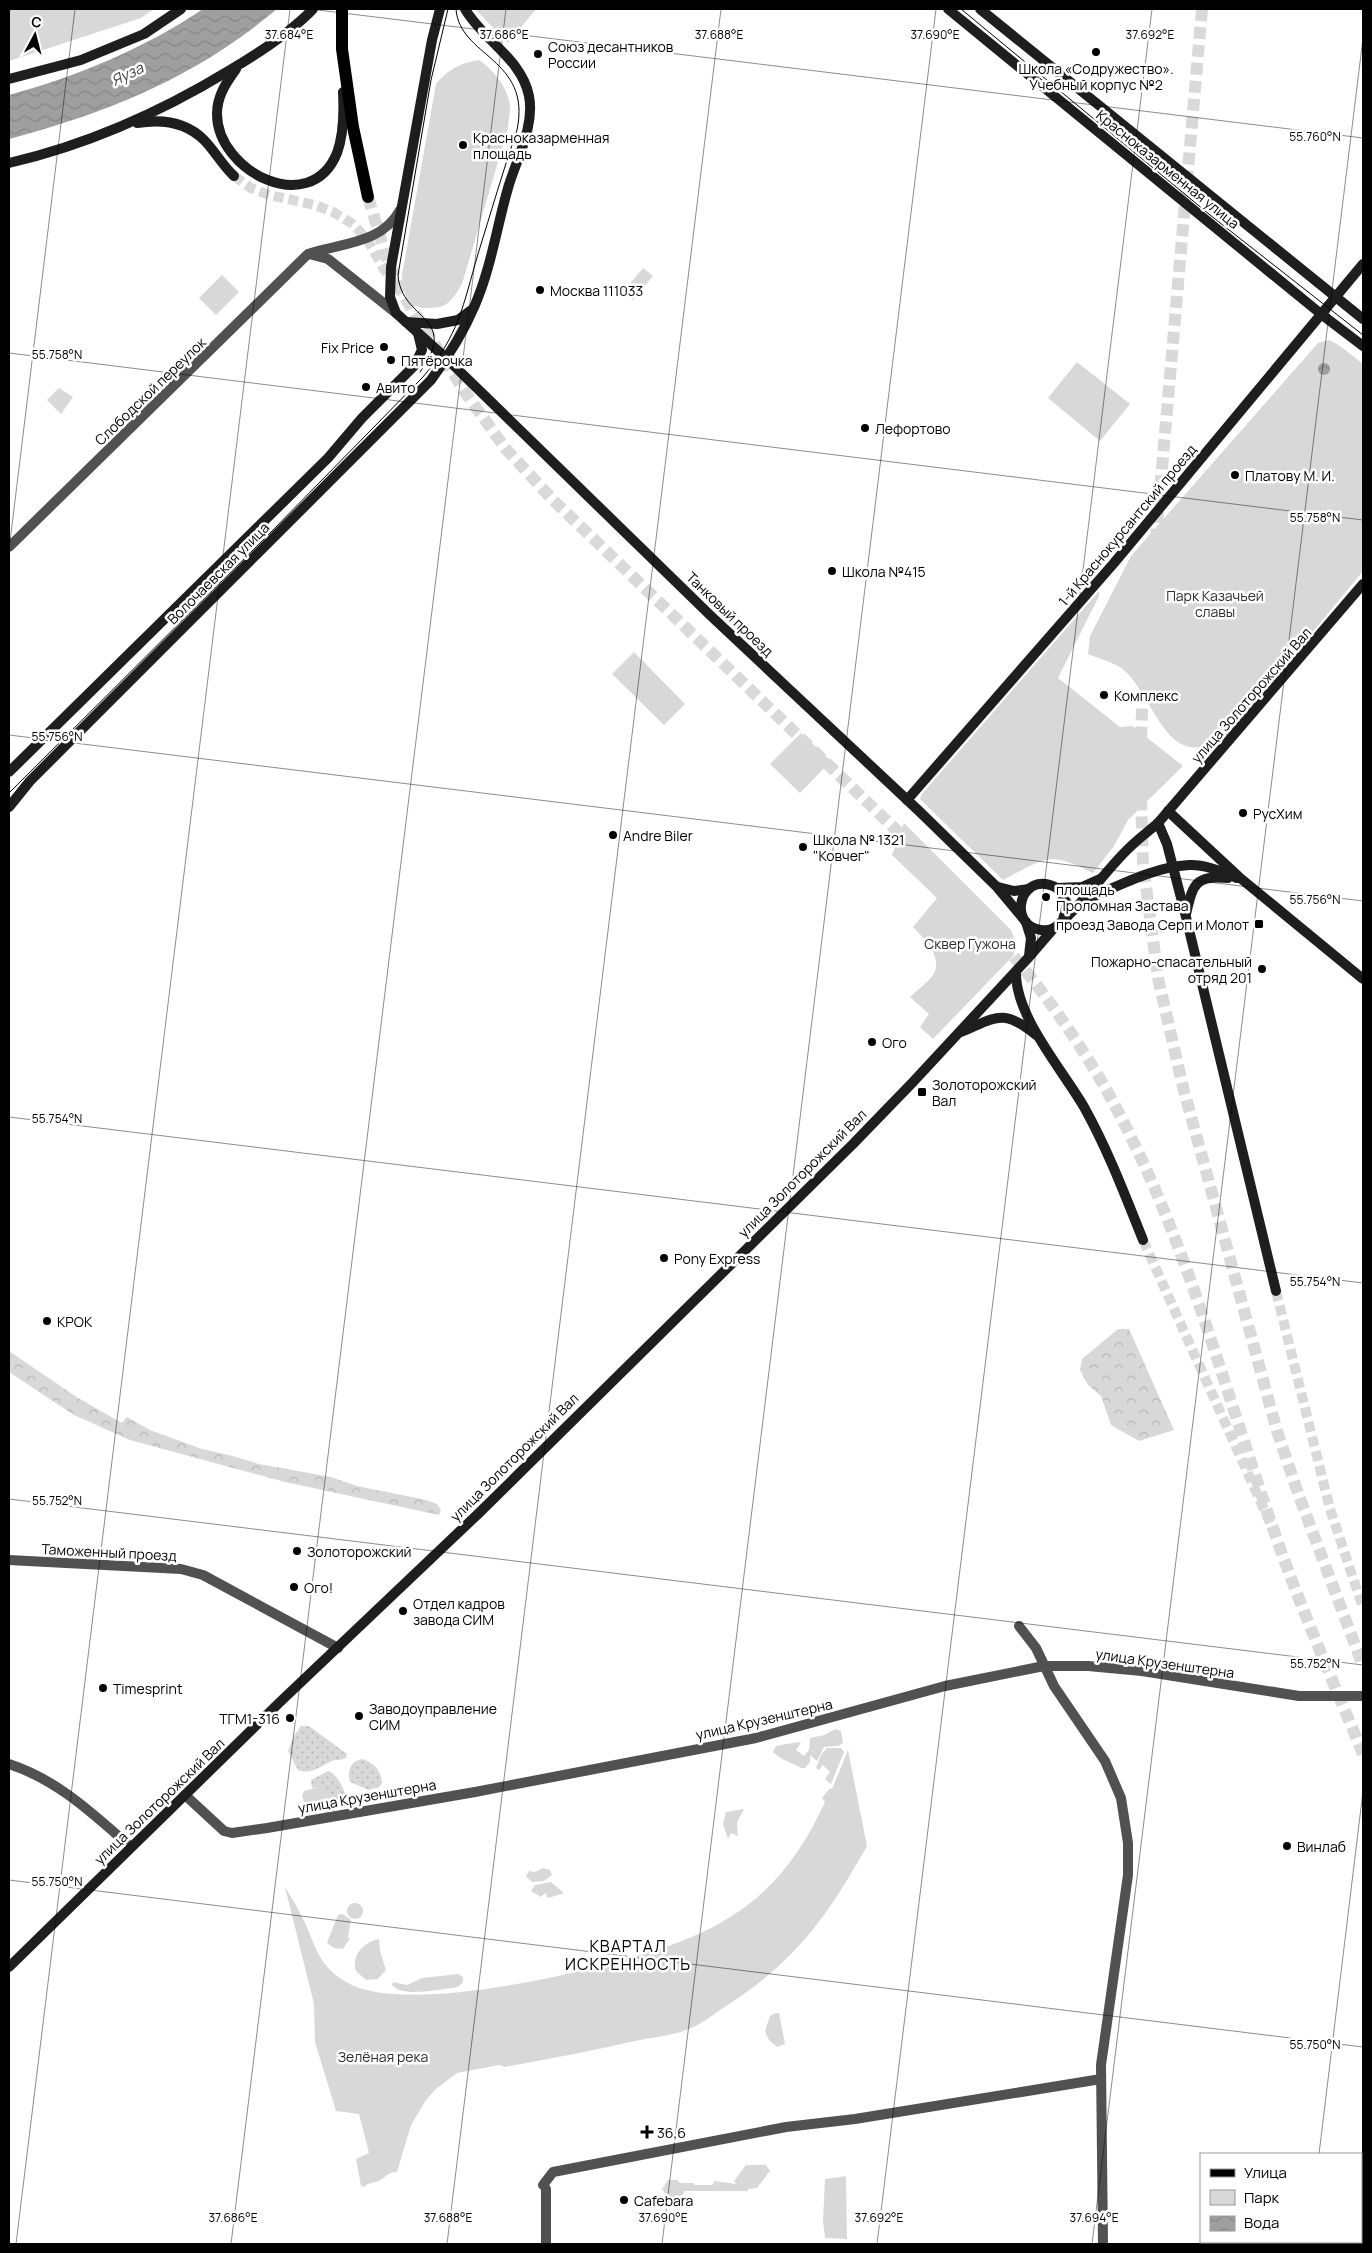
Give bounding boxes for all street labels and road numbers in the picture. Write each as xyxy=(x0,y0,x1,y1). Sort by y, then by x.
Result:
street label: Красноказарменная улица xyxy=(1093,105,1243,233)
street label: Слободской переулок xyxy=(90,332,210,449)
street label: 1-й Краснокурсантский проезд xyxy=(1054,440,1200,610)
street label: Волочаевская улица xyxy=(163,518,273,628)
street label: Танковый проезд xyxy=(682,568,778,660)
street label: улица Золоторожский Вал xyxy=(1187,623,1315,767)
street label: улица Золоторожский Вал xyxy=(734,1105,870,1241)
street label: улица Золоторожский Вал xyxy=(446,1389,582,1525)
street label: Таможенный проезд xyxy=(41,1539,177,1565)
street label: улица Крузенштерна xyxy=(1094,1644,1236,1682)
street label: улица Крузенштерна xyxy=(694,1694,834,1744)
street label: улица Золоторожский Вал xyxy=(90,1734,228,1868)
street label: улица Крузенштерна xyxy=(296,1775,438,1817)

